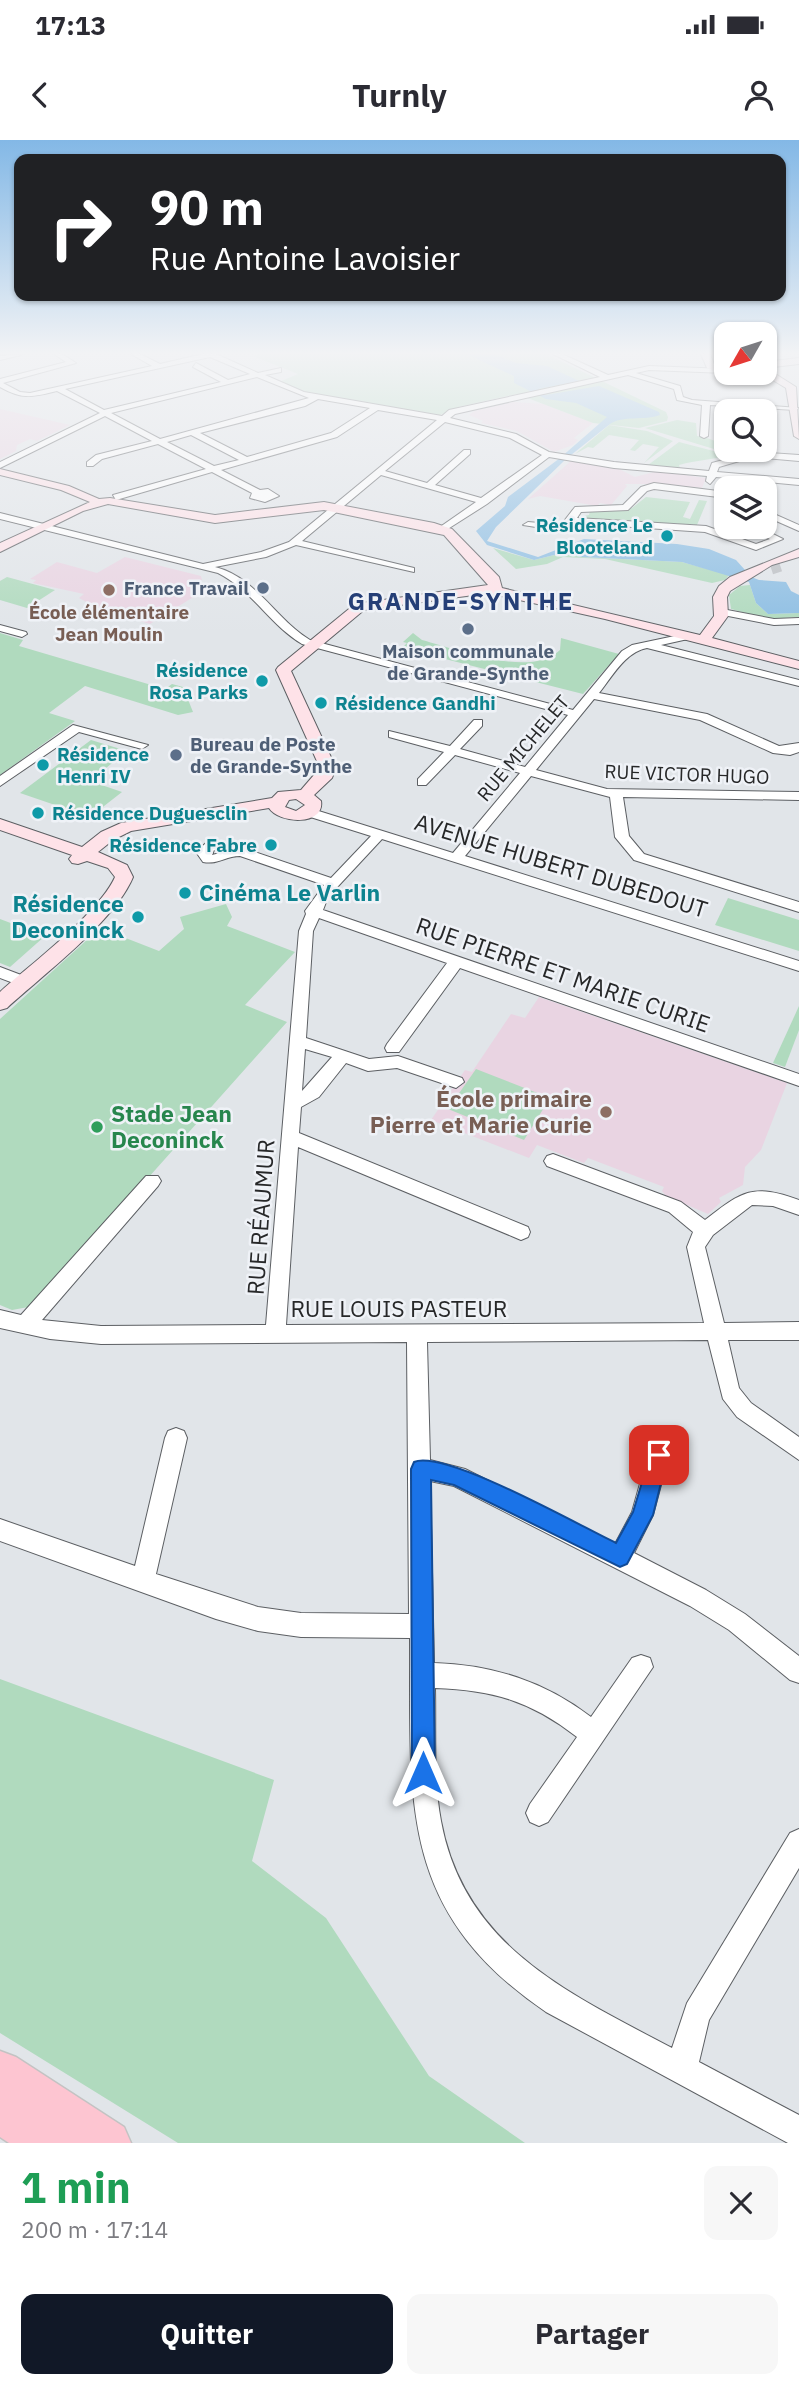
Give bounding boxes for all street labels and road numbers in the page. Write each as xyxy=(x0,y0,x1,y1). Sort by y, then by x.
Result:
street label: RUE MICHELET xyxy=(472,690,574,806)
street label: RUE VICTOR HUGO xyxy=(604,759,770,789)
street label: AVENUE HUBERT DUBEDOUT xyxy=(411,806,711,924)
street label: RUE PIERRE ET MARIE CURIE xyxy=(412,910,714,1039)
street label: RUE RÉAUMUR xyxy=(240,1138,280,1296)
street label: RUE LOUIS PASTEUR xyxy=(290,1293,508,1323)

